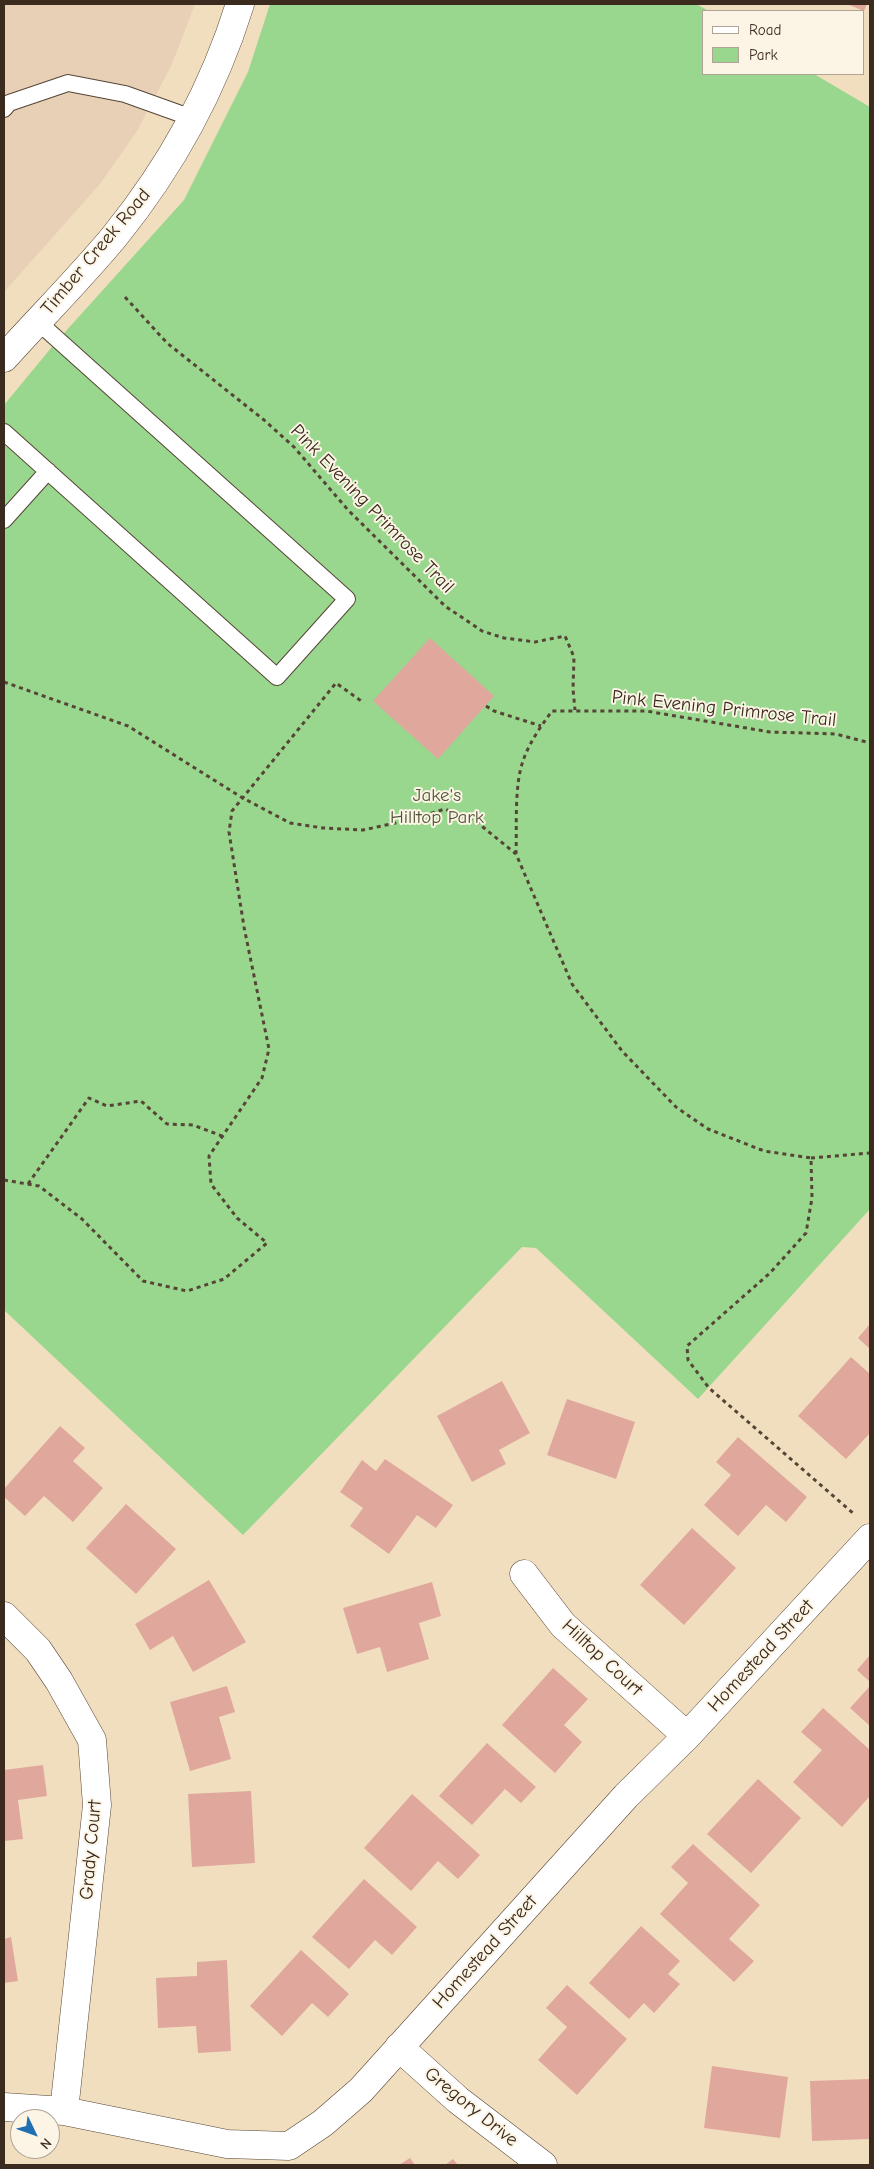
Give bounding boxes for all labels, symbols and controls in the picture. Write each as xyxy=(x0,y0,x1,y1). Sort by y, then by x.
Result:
legend xyxy=(702,10,864,75)
text: Road xyxy=(749,21,781,39)
text: Park xyxy=(749,46,778,64)
street label: Timber Creek Road xyxy=(36,184,156,320)
street label: Pink Evening Primrose Trail xyxy=(285,420,459,598)
street label: Pink Evening Primrose Trail xyxy=(611,686,837,732)
park label: Jake's Hilltop Park xyxy=(390,785,484,829)
street label: Homestead Street xyxy=(703,1595,819,1717)
street label: Hilltop Court xyxy=(557,1615,647,1701)
street label: Grady Court xyxy=(75,1799,107,1901)
street label: Homestead Street xyxy=(428,1890,542,2014)
street label: Gregory Drive xyxy=(420,2062,522,2152)
north arrow xyxy=(10,2109,60,2159)
text: N xyxy=(36,2135,55,2153)

